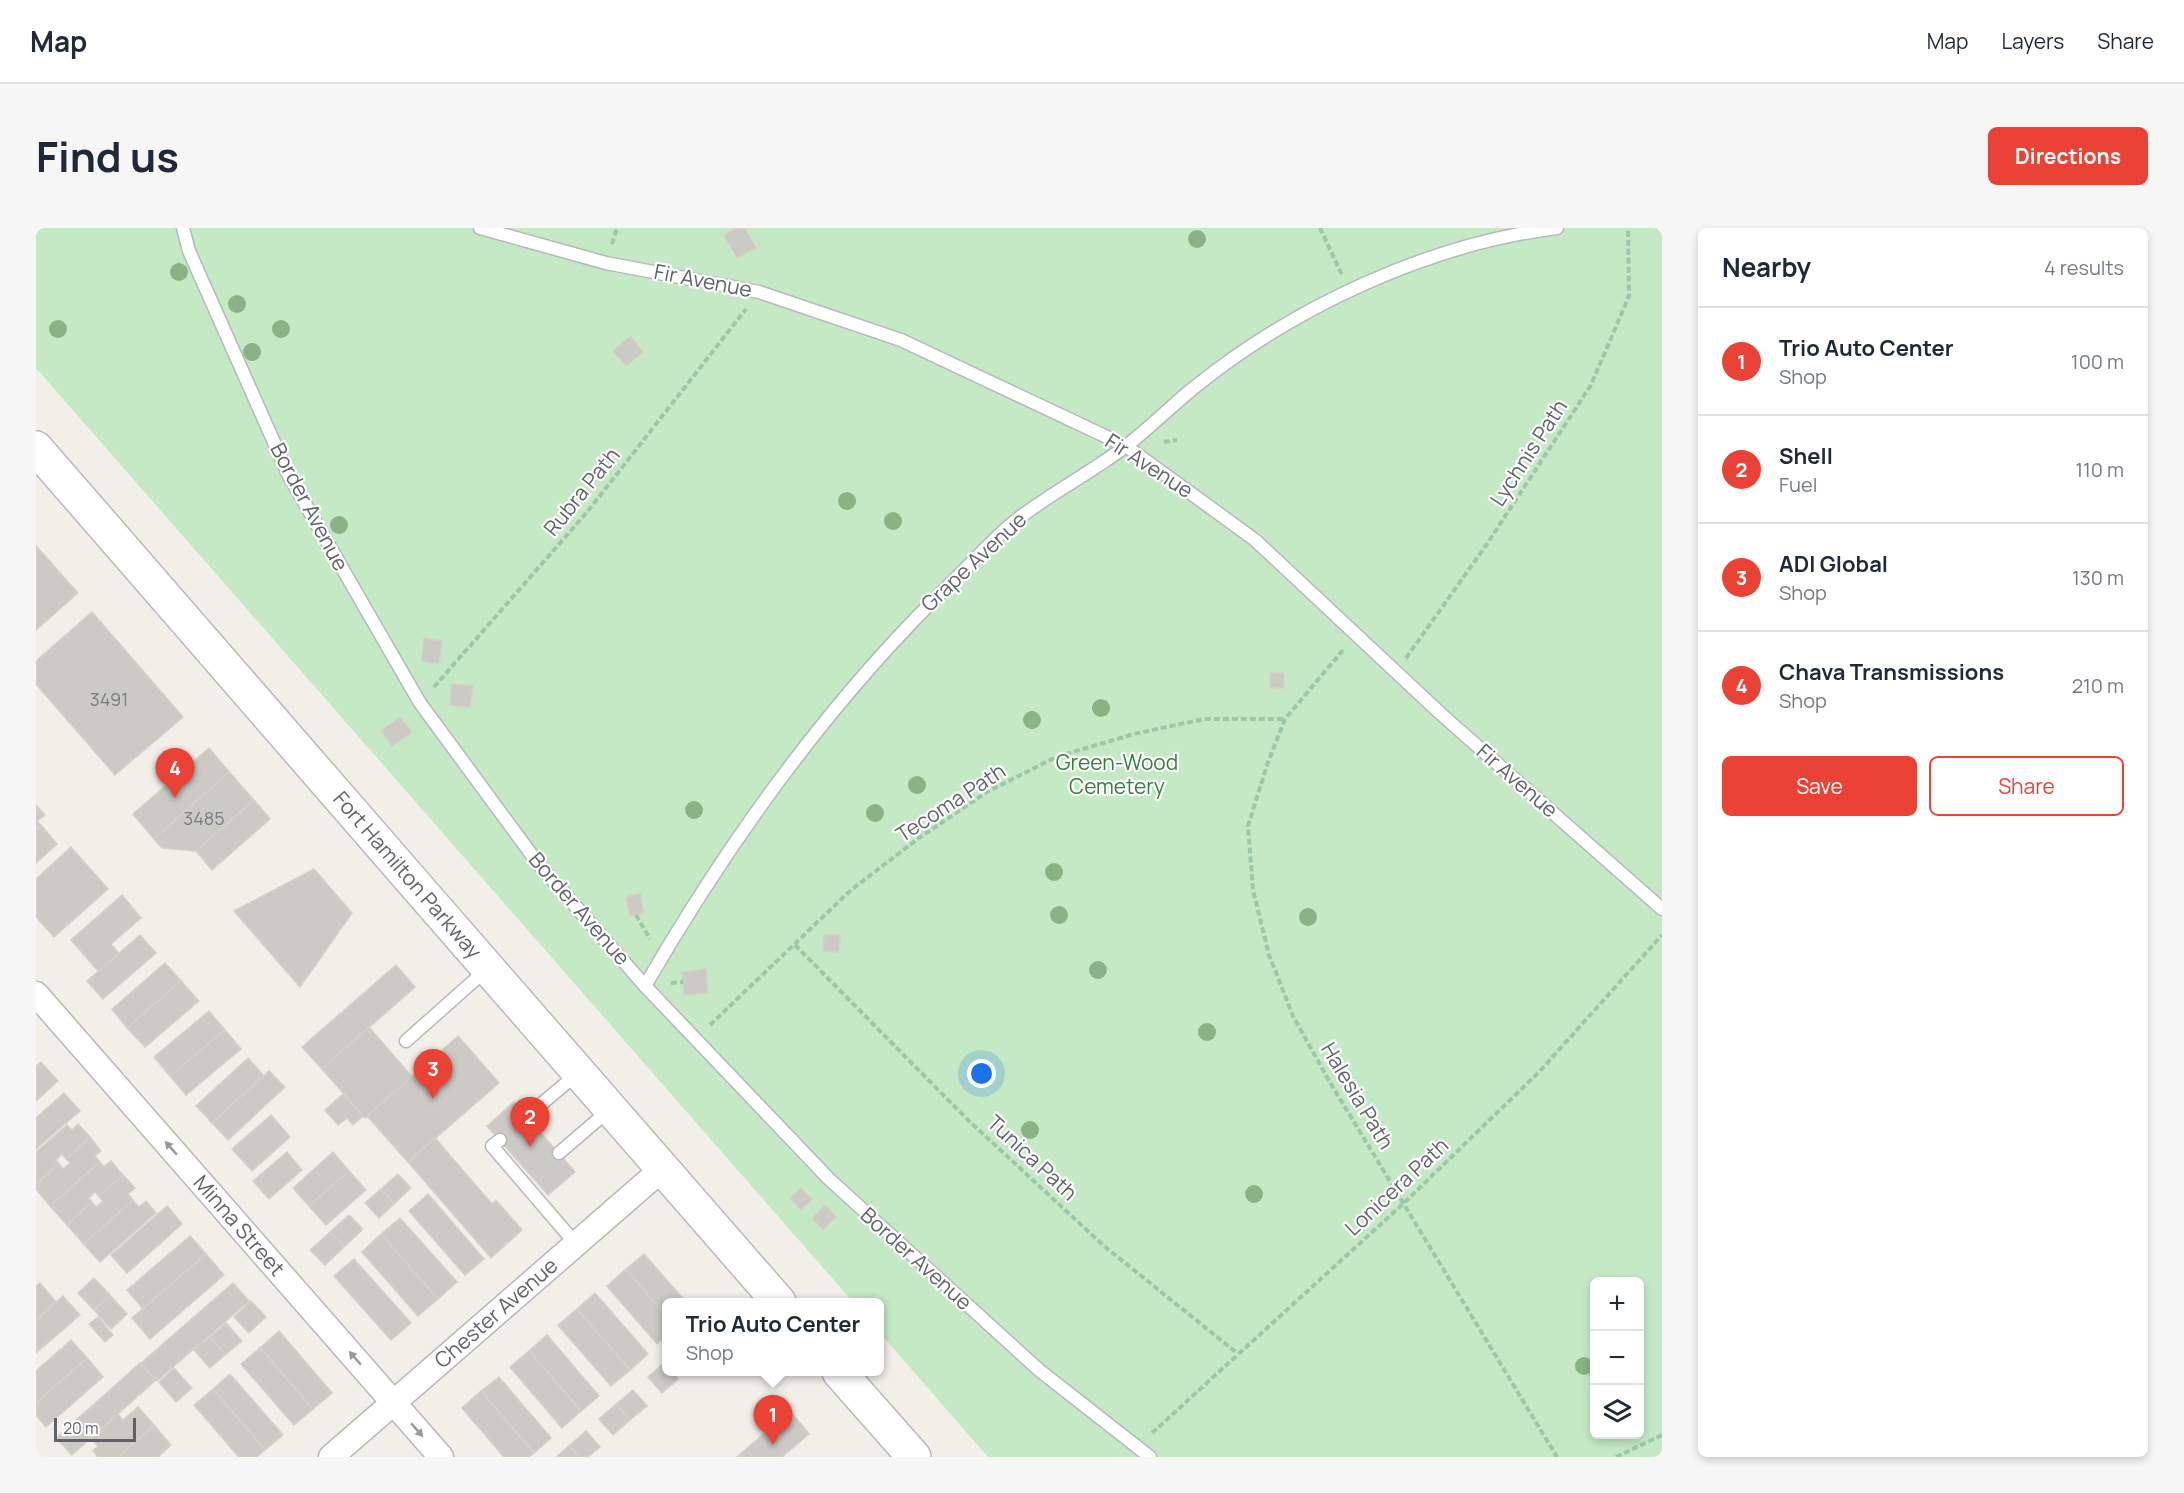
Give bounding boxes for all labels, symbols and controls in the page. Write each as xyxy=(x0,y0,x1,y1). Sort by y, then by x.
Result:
text: Map xyxy=(30,22,87,60)
text: Map xyxy=(1927,27,1968,55)
text: Layers xyxy=(2001,27,2064,55)
text: Share xyxy=(2097,27,2154,55)
text: Find us xyxy=(36,127,179,185)
button: Directions xyxy=(1988,127,2148,185)
text: Nearby xyxy=(1722,249,1811,285)
text: 4 results xyxy=(2044,254,2124,281)
street label: Fir Avenue xyxy=(652,257,755,303)
text: Trio Auto Center xyxy=(1779,333,1953,363)
text: 1 xyxy=(1737,348,1746,375)
text: 100 m xyxy=(2071,348,2124,375)
text: Shop xyxy=(1779,363,1827,390)
street label: Lychnis Path xyxy=(1483,394,1573,511)
street label: Fir Avenue xyxy=(1100,426,1199,504)
street label: Border Avenue xyxy=(264,438,355,575)
street label: Rubra Path xyxy=(537,441,625,541)
text: Shell xyxy=(1779,441,1833,471)
text: 2 xyxy=(1736,456,1747,483)
text: 110 m xyxy=(2075,456,2124,483)
text: Fuel xyxy=(1779,471,1817,498)
street label: Grape Avenue xyxy=(915,505,1032,617)
text: ADI Global xyxy=(1779,549,1888,579)
text: 3 xyxy=(1736,564,1747,591)
text: 130 m xyxy=(2072,564,2124,591)
text: Shop xyxy=(1779,579,1827,606)
text: Chava Transmissions xyxy=(1779,657,2004,687)
text: 4 xyxy=(1735,672,1748,699)
text: 210 m xyxy=(2072,672,2124,699)
house number: 3491 xyxy=(90,687,128,711)
text: Shop xyxy=(1779,687,1827,714)
street label: Fir Avenue xyxy=(1471,737,1564,823)
pin: 4 xyxy=(156,748,194,798)
park label: Green-Wood Cemetery xyxy=(1056,748,1178,800)
street label: Tecoma Path xyxy=(890,756,1011,848)
button: Save xyxy=(1722,756,1917,816)
button: Share xyxy=(1929,756,2124,816)
street label: Fort Hamilton Parkway xyxy=(327,785,488,964)
house number: 3485 xyxy=(183,806,225,830)
street label: Border Avenue xyxy=(523,846,637,971)
street label: Halesia Path xyxy=(1315,1037,1401,1154)
pin: 3 xyxy=(414,1050,452,1099)
your location xyxy=(967,1059,996,1088)
pin: 2 xyxy=(510,1098,550,1147)
street label: Tunica Path xyxy=(982,1108,1084,1206)
street label: Lonicera Path xyxy=(1339,1131,1454,1241)
one-way arrow xyxy=(165,1141,178,1156)
street label: Minna Street xyxy=(188,1169,291,1281)
street label: Border Avenue xyxy=(855,1201,978,1316)
street label: Chester Avenue xyxy=(428,1251,563,1374)
map controls xyxy=(1590,1277,1644,1439)
button: + xyxy=(1590,1277,1644,1331)
popup xyxy=(662,1298,884,1376)
text: Trio Auto Center xyxy=(686,1309,860,1339)
button: − xyxy=(1590,1331,1644,1385)
text: Shop xyxy=(686,1339,734,1366)
one-way arrow xyxy=(349,1351,362,1366)
button: layers xyxy=(1590,1385,1644,1439)
pin: 1 xyxy=(754,1396,792,1445)
scale bar xyxy=(54,1415,136,1442)
text: 20 m xyxy=(63,1417,99,1439)
one-way arrow xyxy=(410,1422,424,1437)

